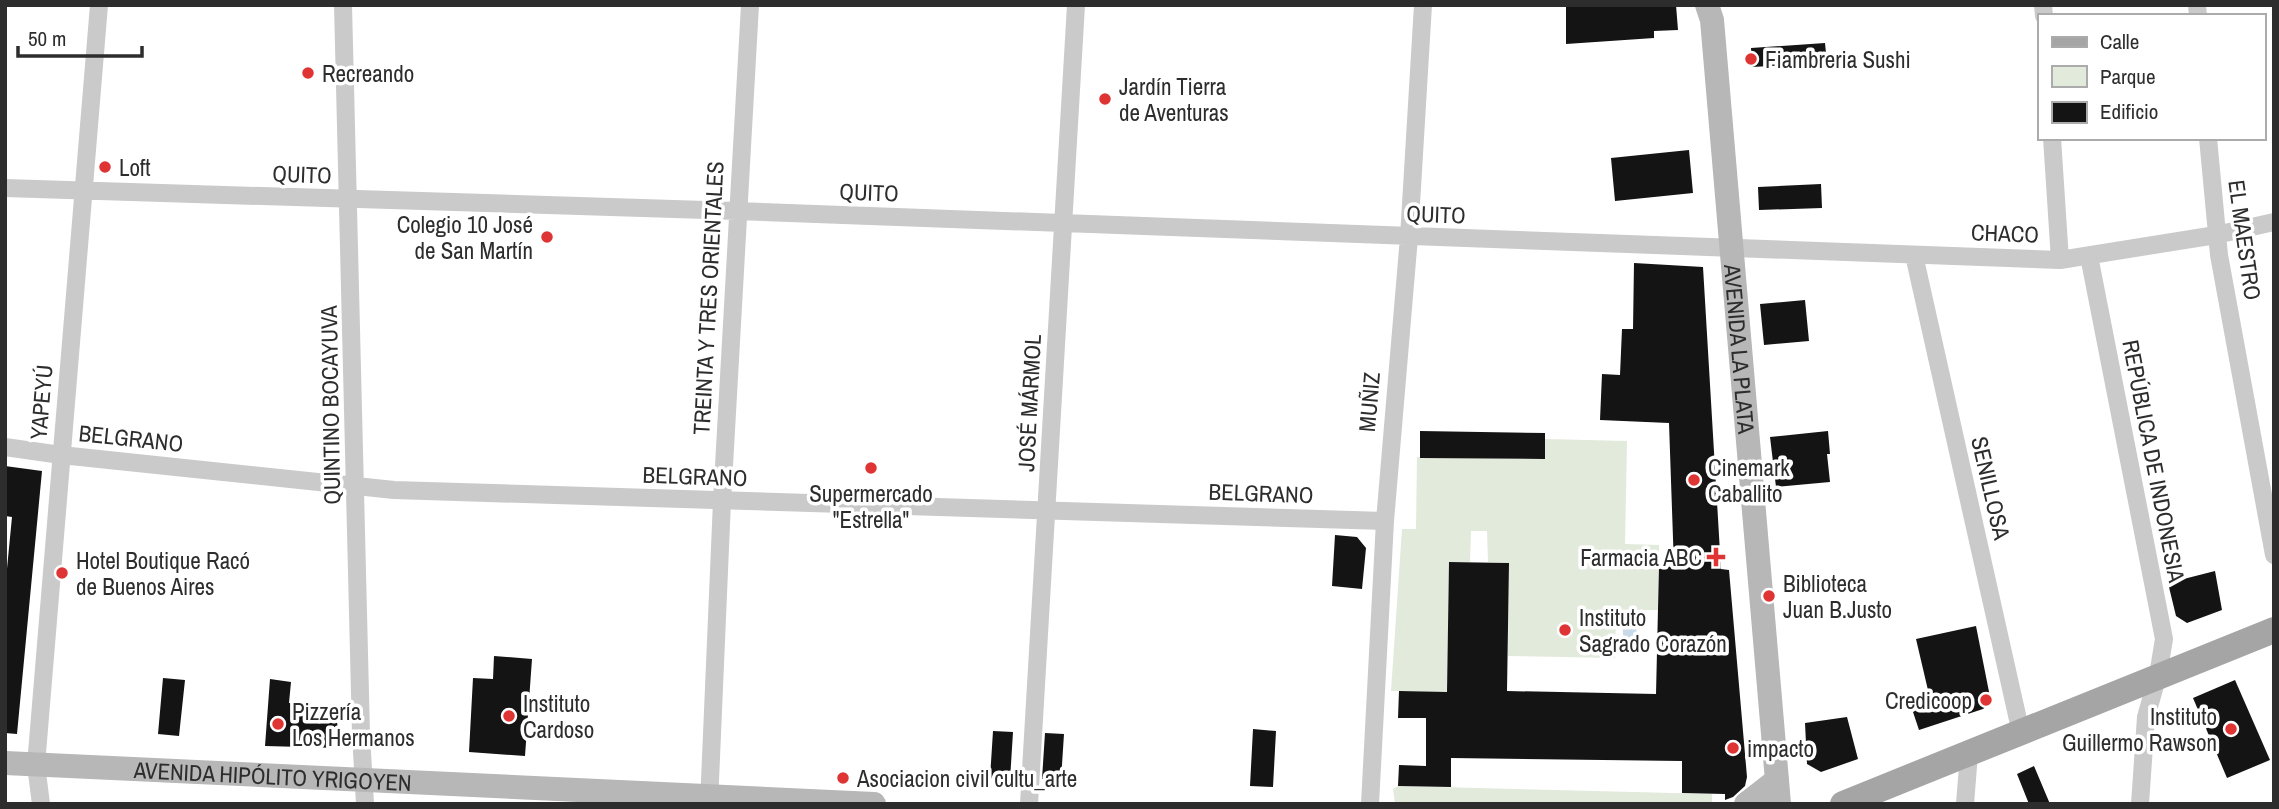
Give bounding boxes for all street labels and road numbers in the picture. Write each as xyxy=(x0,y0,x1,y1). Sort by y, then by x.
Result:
street label: QUITO xyxy=(272,157,332,191)
street label: TREINTA Y TRES ORIENTALES xyxy=(685,160,731,436)
street label: QUITO xyxy=(839,175,899,209)
street label: EL MAESTRO xyxy=(2221,178,2269,302)
street label: QUITO xyxy=(1406,197,1466,231)
street label: CHACO xyxy=(1970,216,2040,250)
street label: AVENIDA LA PLATA xyxy=(1717,262,1763,435)
street label: QUINTINO BOCAYUVA xyxy=(313,305,347,505)
street label: JOSÉ MÁRMOL xyxy=(1010,333,1048,472)
street label: REPÚBLICA DE INDONESIA xyxy=(2115,337,2193,585)
street label: YAPEYÚ xyxy=(22,363,60,441)
street label: MUÑIZ xyxy=(1351,370,1387,433)
street label: BELGRANO xyxy=(77,417,185,459)
street label: SENILLOSA xyxy=(1964,433,2018,543)
street label: BELGRANO xyxy=(642,459,748,493)
street label: BELGRANO xyxy=(1208,476,1314,510)
street label: AVENIDA HIPÓLITO YRIGOYEN xyxy=(132,754,412,798)

